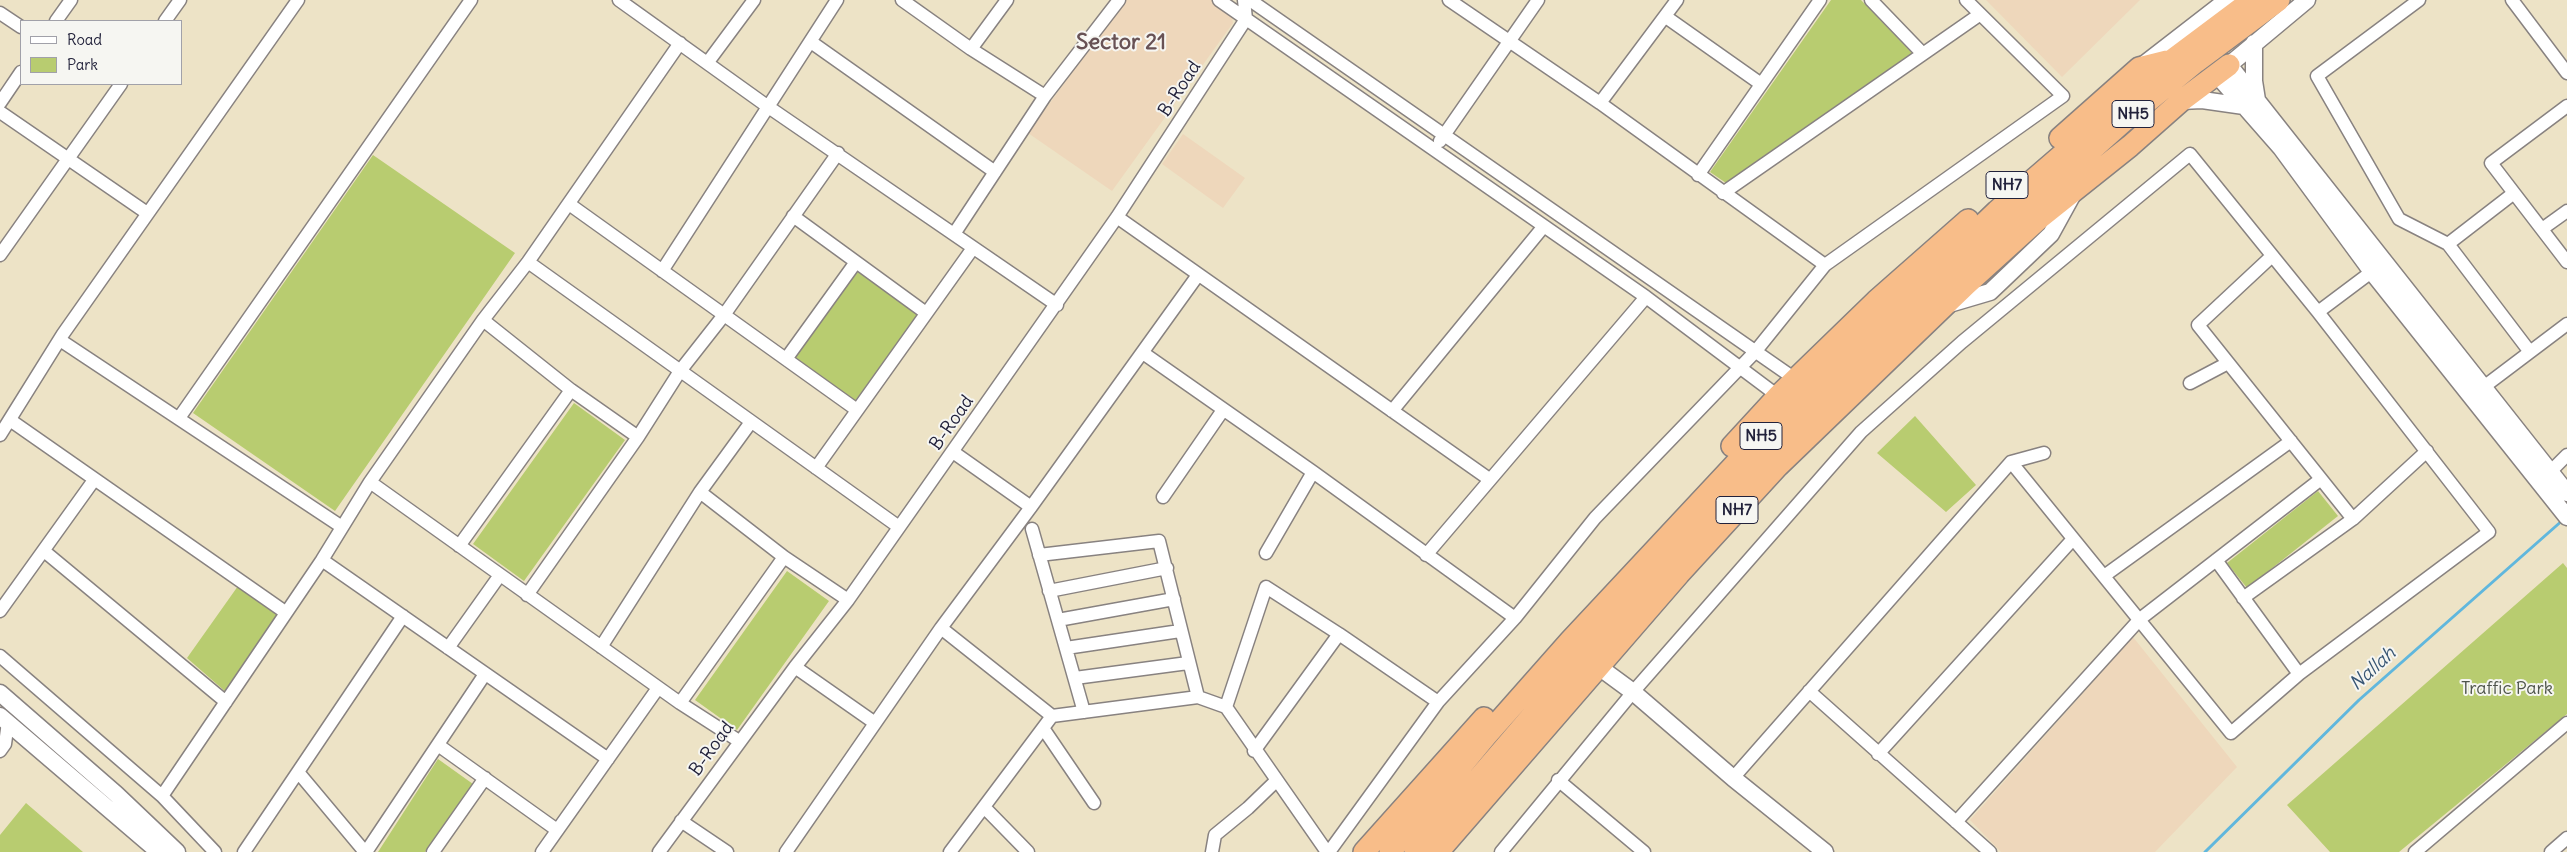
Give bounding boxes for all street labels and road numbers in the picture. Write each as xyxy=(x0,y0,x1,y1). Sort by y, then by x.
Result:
street label: B-Road xyxy=(1154,57,1206,121)
road number: NH5 xyxy=(2112,100,2154,128)
road number: NH7 xyxy=(1986,172,2028,198)
street label: B-Road xyxy=(925,392,979,454)
road number: NH5 xyxy=(1740,422,1782,450)
road number: NH7 xyxy=(1716,496,1758,524)
street label: B-Road xyxy=(685,718,739,780)

